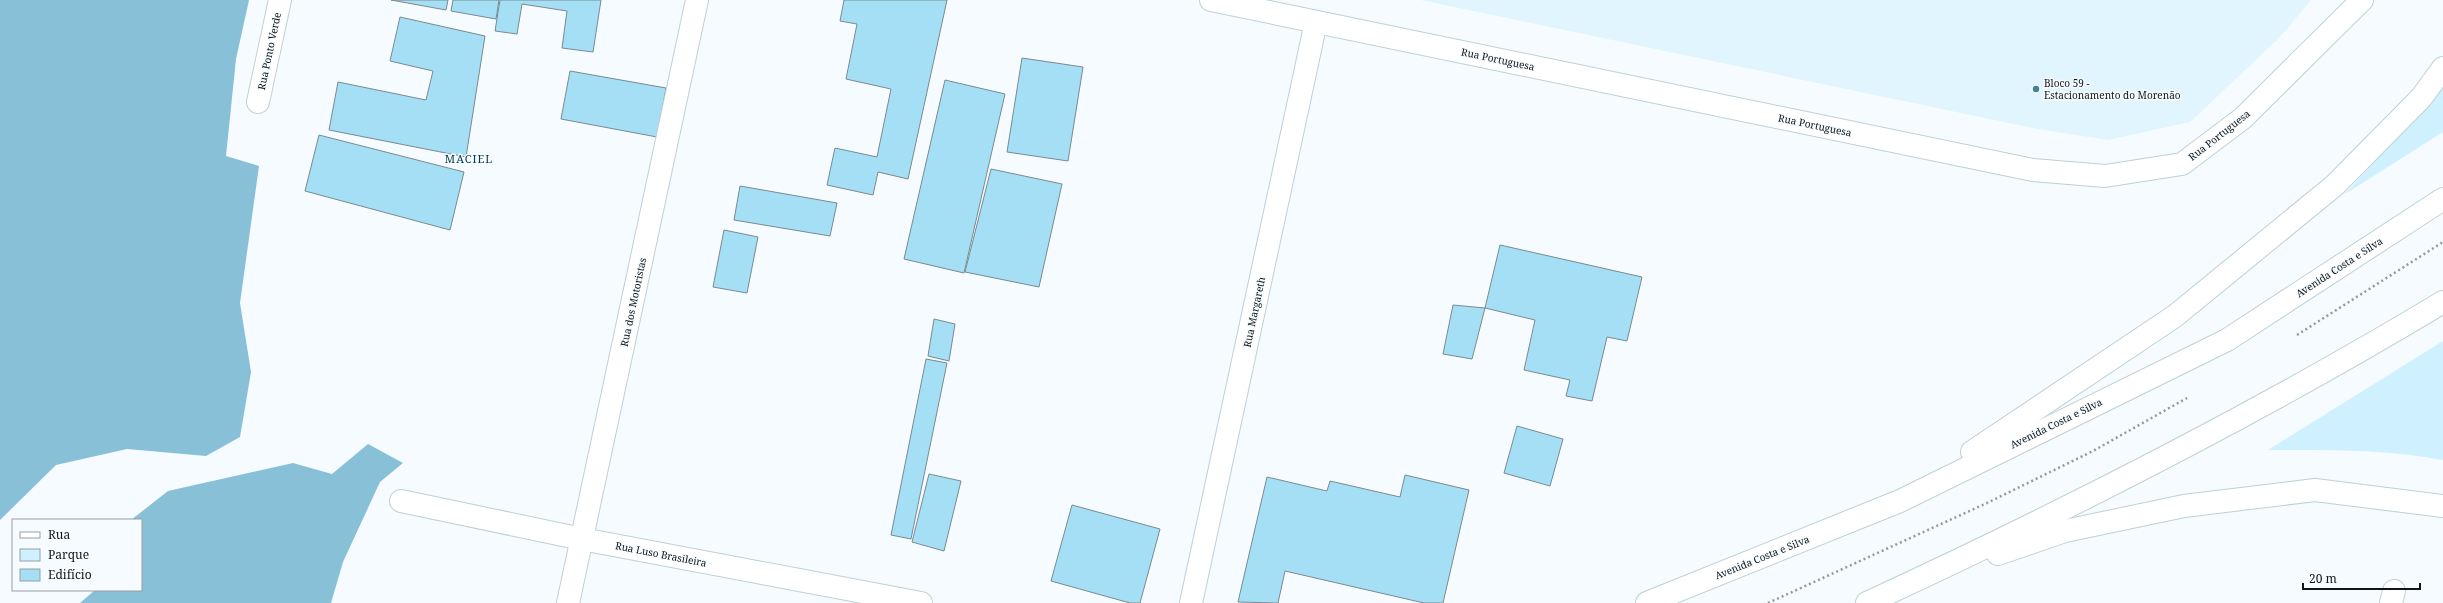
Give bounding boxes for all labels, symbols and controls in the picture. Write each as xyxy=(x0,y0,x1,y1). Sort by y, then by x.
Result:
street label: Rua Ponto Verde xyxy=(254,11,284,91)
street label: Rua Portuguesa xyxy=(1460,44,1536,74)
place label: Bloco 59 - Estacionamento do Morenão xyxy=(2044,76,2181,102)
marker: Bloco 59 - Estacionamento do Morenão xyxy=(2031,84,2041,94)
street label: Rua Portuguesa xyxy=(2185,106,2253,164)
street label: Rua Portuguesa xyxy=(1777,110,1853,140)
district label: MACIEL xyxy=(445,151,493,166)
street label: Avenida Costa e Silva xyxy=(2293,233,2385,300)
street label: Rua dos Motoristas xyxy=(617,256,649,348)
street label: Rua Margareth xyxy=(1240,275,1268,349)
street label: Avenida Costa e Silva xyxy=(2008,394,2105,451)
legend xyxy=(12,519,142,591)
text: Rua xyxy=(48,526,70,543)
street label: Avenida Costa e Silva xyxy=(1713,531,1812,582)
street label: Rua Luso Brasileira xyxy=(614,538,708,570)
text: Parque xyxy=(48,546,89,563)
scale bar xyxy=(2303,565,2420,591)
text: Edifício xyxy=(48,566,92,583)
text: 20 m xyxy=(2309,570,2337,587)

